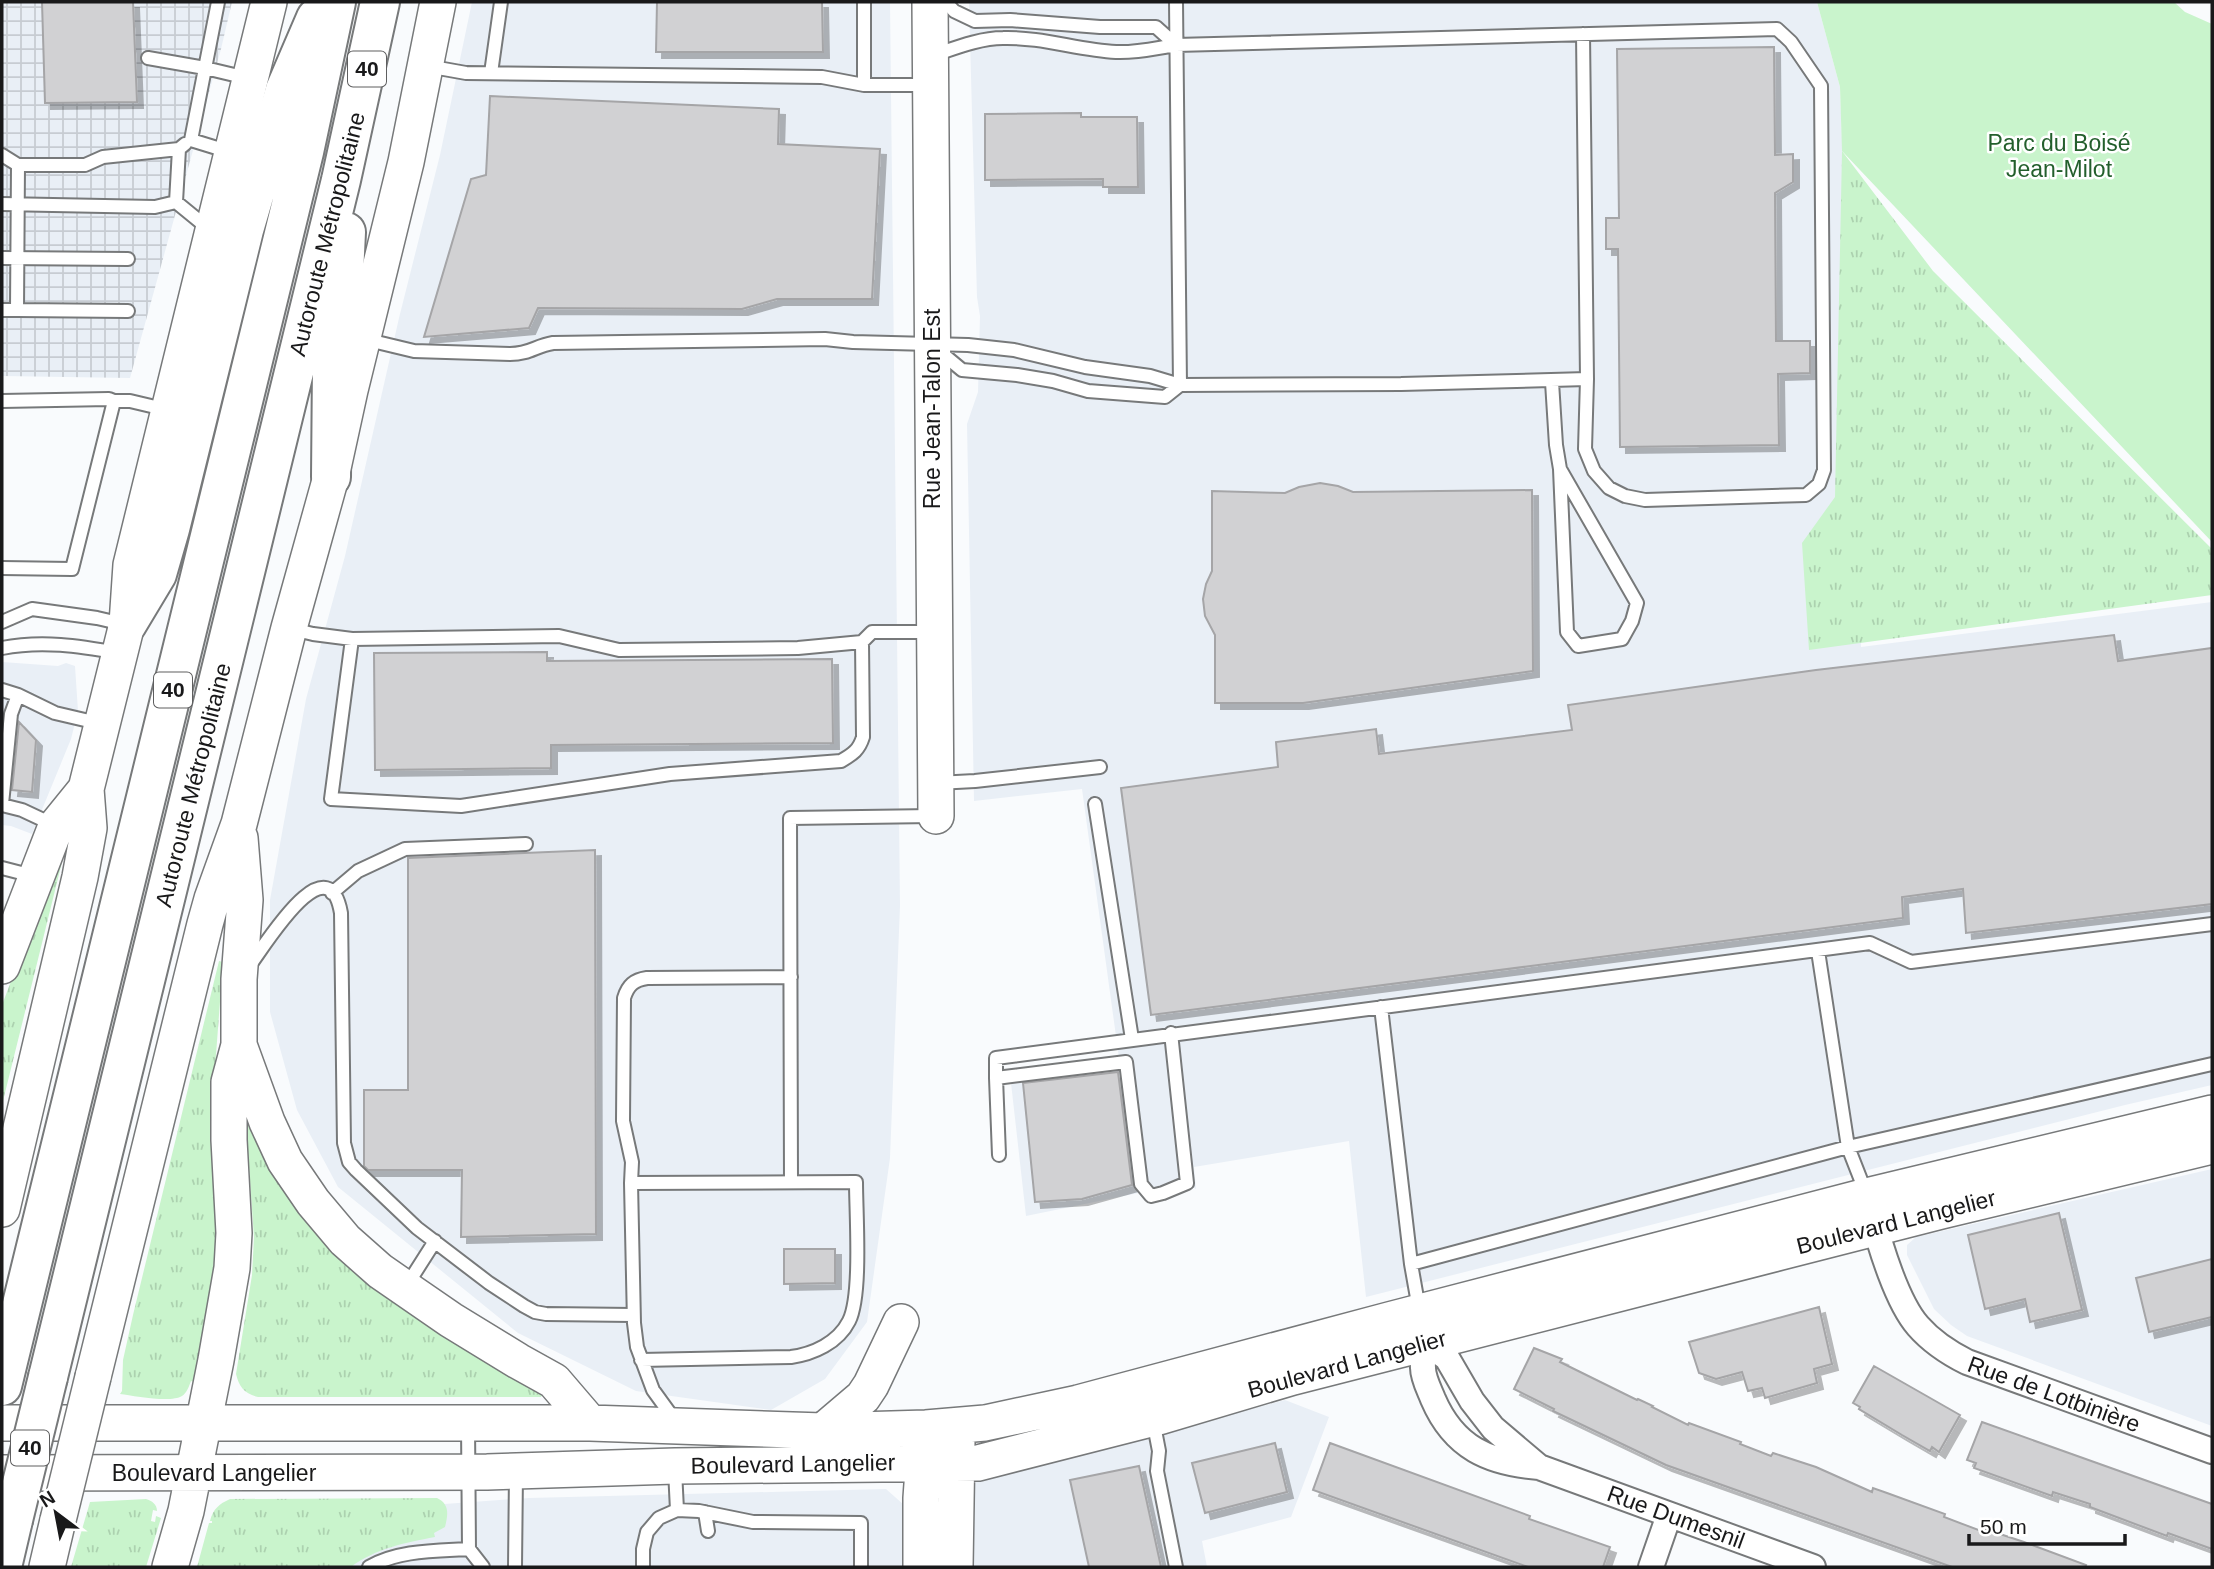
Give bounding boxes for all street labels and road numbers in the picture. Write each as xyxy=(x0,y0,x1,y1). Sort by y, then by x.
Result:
road number: 40 xyxy=(348,52,386,86)
street label: Autoroute Métropolitaine xyxy=(284,109,370,359)
street label: Rue Jean-Talon Est xyxy=(919,308,945,509)
street label: Autoroute Métropolitaine xyxy=(150,660,236,910)
road number: 40 xyxy=(154,672,192,708)
street label: Boulevard Langelier xyxy=(1794,1185,1999,1259)
street label: Boulevard Langelier xyxy=(1245,1325,1449,1403)
street label: Rue de Lotbinière xyxy=(1964,1351,2144,1437)
road number: 40 xyxy=(11,1430,49,1466)
street label: Boulevard Langelier xyxy=(690,1449,896,1479)
street label: Boulevard Langelier xyxy=(112,1460,317,1486)
street label: Rue Dumesnil xyxy=(1604,1480,1748,1554)

